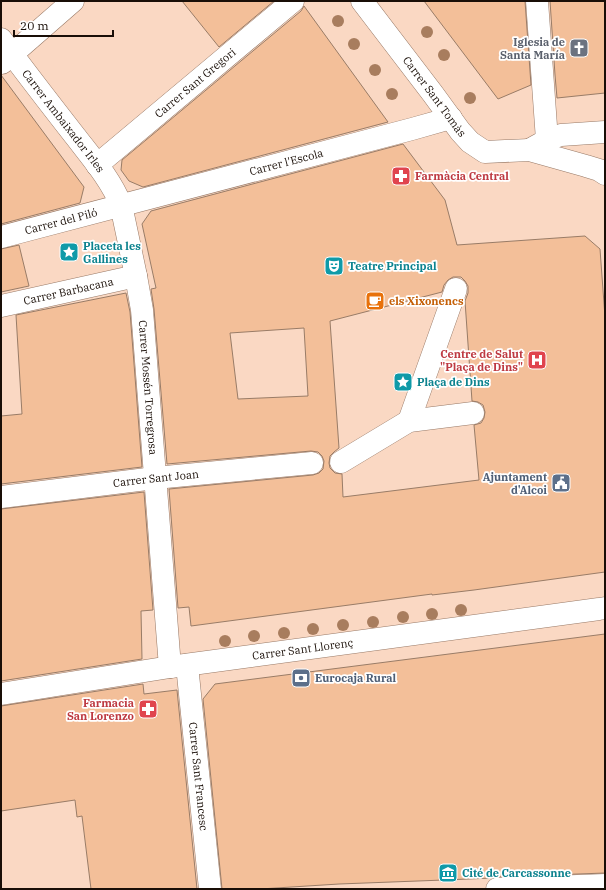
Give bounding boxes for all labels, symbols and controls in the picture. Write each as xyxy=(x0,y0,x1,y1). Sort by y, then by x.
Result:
scale bar xyxy=(14,12,113,38)
text: 20 m xyxy=(20,18,49,33)
place label: Iglesia de Santa María xyxy=(500,35,565,62)
church icon: Iglesia de Santa María xyxy=(568,37,590,59)
street label: Carrer Sant Gregori xyxy=(152,45,239,121)
street label: Carrer Sant Tomàs xyxy=(400,54,469,140)
street label: Carrer Ambaixador Irles xyxy=(19,67,107,175)
street label: Carrer l'Escola xyxy=(248,146,325,178)
pharmacy icon: Farmàcia Central xyxy=(390,165,412,187)
place label: Farmàcia Central xyxy=(415,169,509,183)
street label: Carrer del Piló xyxy=(23,205,99,237)
place label: Placeta les Gallines xyxy=(83,239,141,266)
place icon: Placeta les Gallines xyxy=(58,241,80,263)
theatre icon: Teatre Principal xyxy=(323,255,345,277)
place label: Teatre Principal xyxy=(348,259,437,273)
street label: Carrer Barbacana xyxy=(22,274,115,308)
cafe icon: els Xixonencs xyxy=(364,290,386,312)
place label: els Xixonencs xyxy=(389,294,464,308)
street label: Carrer Mossén Torregrosa xyxy=(136,320,160,455)
place label: Centre de Salut "Plaça de Dins" xyxy=(440,347,523,374)
hospital icon: Centre de Salut "Plaça de Dins" xyxy=(526,349,548,371)
place icon: Plaça de Dins xyxy=(392,371,414,393)
place label: Plaça de Dins xyxy=(417,375,490,389)
street label: Carrer Sant Joan xyxy=(112,467,200,490)
place label: Ajuntament d'Alcoi xyxy=(483,470,547,497)
public building icon: Ajuntament d'Alcoi xyxy=(550,472,572,494)
street label: Carrer Sant Llorenç xyxy=(251,635,354,663)
bank icon: Eurocaja Rural xyxy=(290,667,312,689)
place label: Eurocaja Rural xyxy=(315,671,397,685)
place label: Farmacia San Lorenzo xyxy=(67,696,134,723)
pharmacy icon: Farmacia San Lorenzo xyxy=(137,698,159,720)
street label: Carrer Sant Francesc xyxy=(186,721,211,832)
museum icon: Cité de Carcassonne xyxy=(437,862,459,884)
place label: Cité de Carcassonne xyxy=(462,866,571,880)

